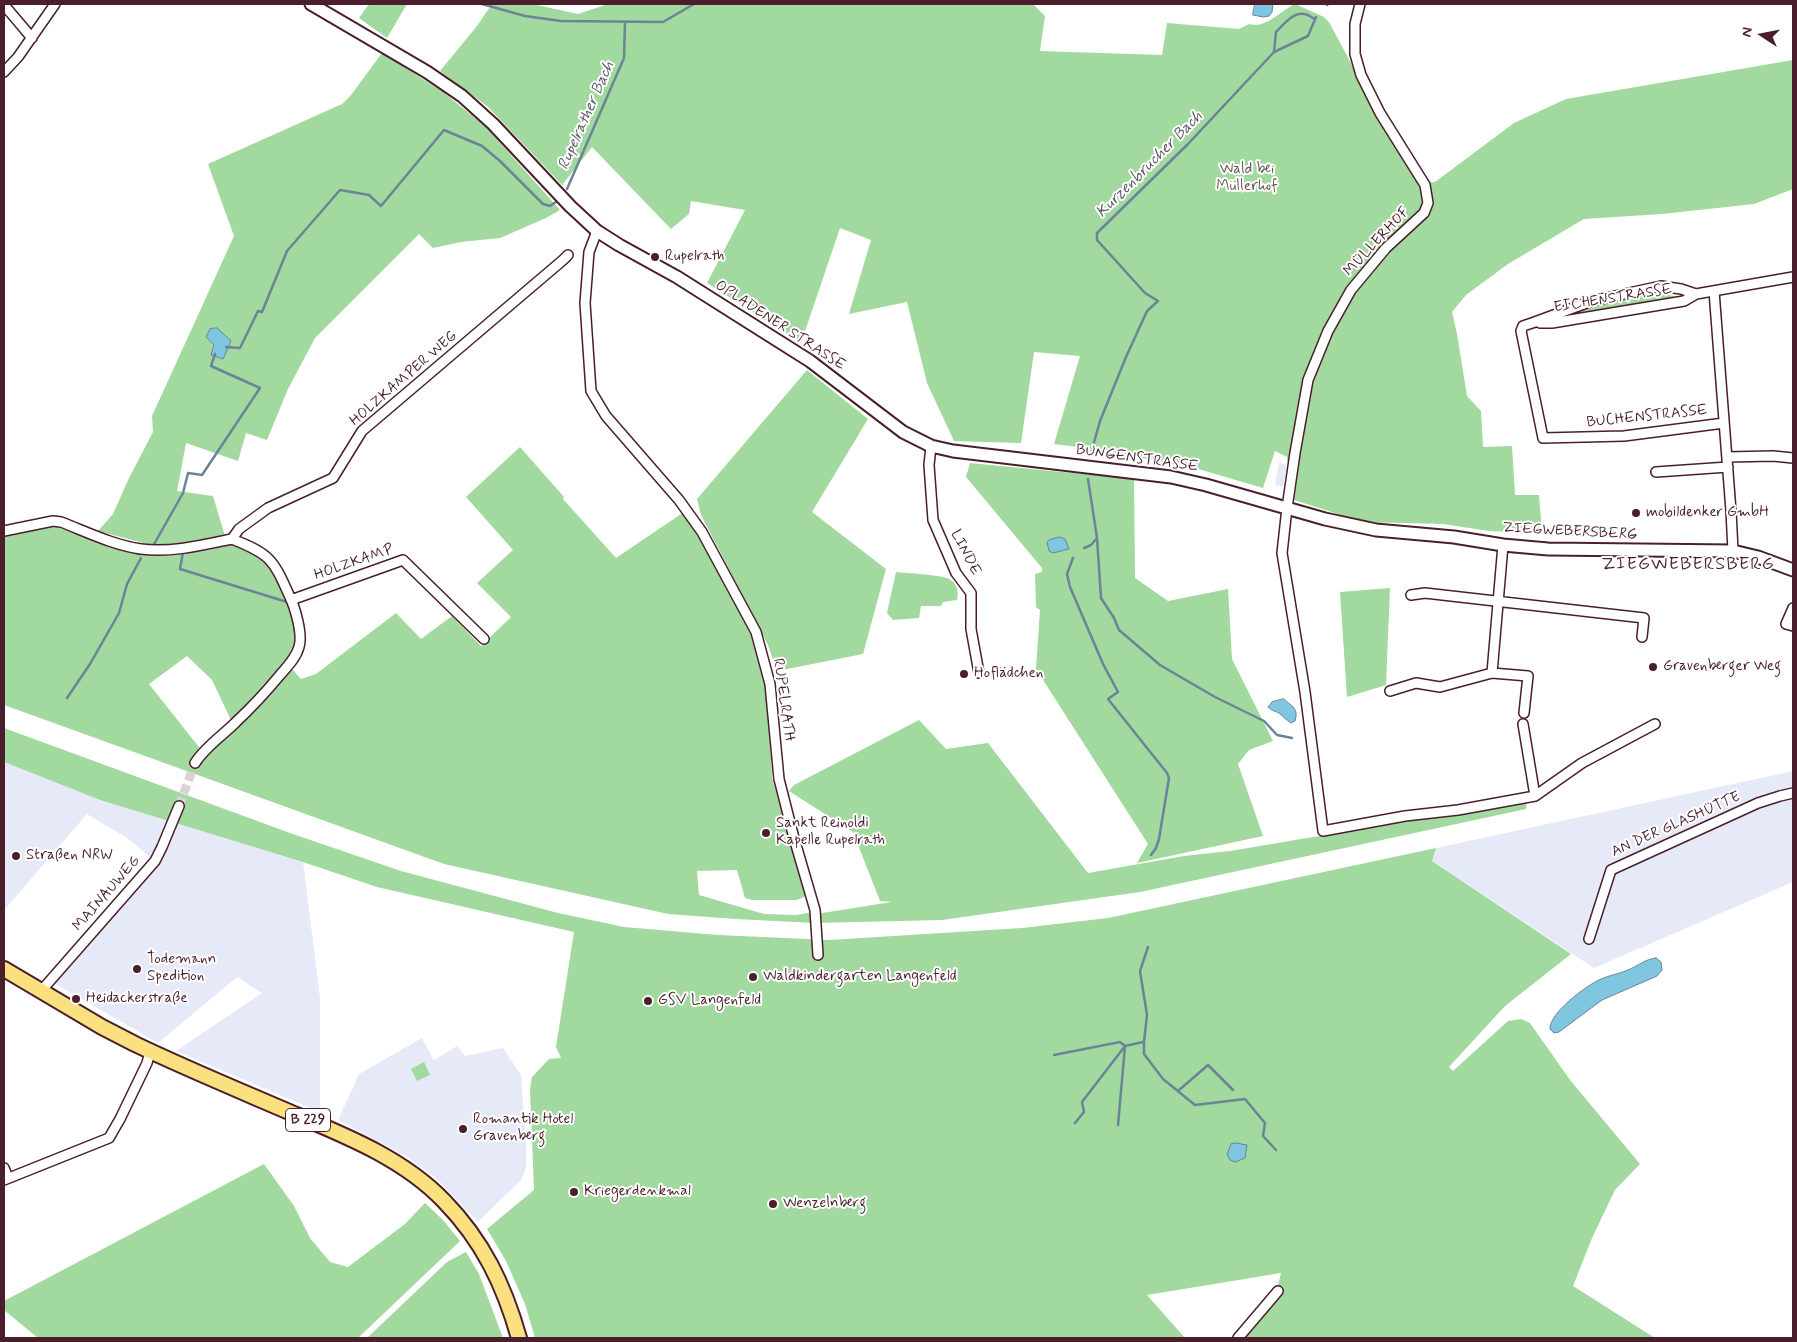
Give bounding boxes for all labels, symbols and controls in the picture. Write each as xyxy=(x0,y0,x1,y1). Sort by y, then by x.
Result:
north arrow xyxy=(1737,10,1787,60)
text: N xyxy=(1738,26,1757,38)
water label: Rupelrather Bach xyxy=(555,59,619,173)
water label: Kurzenbrucher Bach xyxy=(1093,108,1207,222)
park label: Wald bei Müllerhof xyxy=(1216,161,1278,196)
street label: MÜLLERHOF xyxy=(1340,204,1414,280)
place label: Rupelrath xyxy=(665,248,724,266)
marker: Rupelrath xyxy=(649,251,661,263)
street label: OPLADENER STRASSE xyxy=(711,277,849,375)
street label: EICHENSTRASSE xyxy=(1553,281,1673,317)
street label: HOLZKAMPER WEG xyxy=(347,327,461,431)
street label: BUCHENSTRASSE xyxy=(1586,402,1708,432)
street label: BUNGENSTRASSE xyxy=(1075,442,1199,476)
place label: mobildenker GmbH xyxy=(1646,504,1769,522)
marker: mobildenker GmbH xyxy=(1630,507,1642,519)
street label: ZIEGWEBERSBERG xyxy=(1502,519,1638,545)
street label: LINDE xyxy=(946,527,984,579)
street label: HOLZKAMP xyxy=(312,541,396,585)
district label: ZIEGWEBERSBERG xyxy=(1598,554,1778,576)
street label: RUPELRATH xyxy=(768,657,798,743)
place label: Gravenberger Weg xyxy=(1663,658,1781,676)
marker: Gravenberger Weg xyxy=(1647,661,1659,673)
place label: Hoflädchen xyxy=(974,665,1043,683)
marker: Hoflädchen xyxy=(958,668,970,680)
street label: AN DER GLASHÜTTE xyxy=(1609,788,1743,862)
place label: Sankt Reinoldi Kapelle Rupelrath xyxy=(776,815,885,850)
marker: Sankt Reinoldi Kapelle Rupelrath xyxy=(760,827,772,839)
place label: Straßen NRW xyxy=(26,847,113,865)
marker: Straßen NRW xyxy=(10,850,22,862)
street label: MAINAUWEG xyxy=(69,853,145,935)
place label: Todemann Spedition xyxy=(147,951,216,986)
marker: Todemann Spedition xyxy=(131,963,143,975)
place label: Waldkindergarten Langenfeld xyxy=(763,968,957,986)
marker: Waldkindergarten Langenfeld xyxy=(747,971,759,983)
place label: Heidackerstraße xyxy=(86,990,188,1008)
place label: GSV Langenfeld xyxy=(658,992,761,1010)
marker: Heidackerstraße xyxy=(70,993,82,1005)
marker: GSV Langenfeld xyxy=(642,995,654,1007)
road number: B 229 xyxy=(286,1108,330,1132)
place label: Romantik Hotel Gravenberg xyxy=(473,1111,573,1146)
marker: Romantik Hotel Gravenberg xyxy=(457,1123,469,1135)
place label: Kriegerdenkmal xyxy=(584,1183,691,1201)
marker: Kriegerdenkmal xyxy=(568,1186,580,1198)
place label: Wenzelnberg xyxy=(783,1195,866,1213)
marker: Wenzelnberg xyxy=(767,1198,779,1210)

